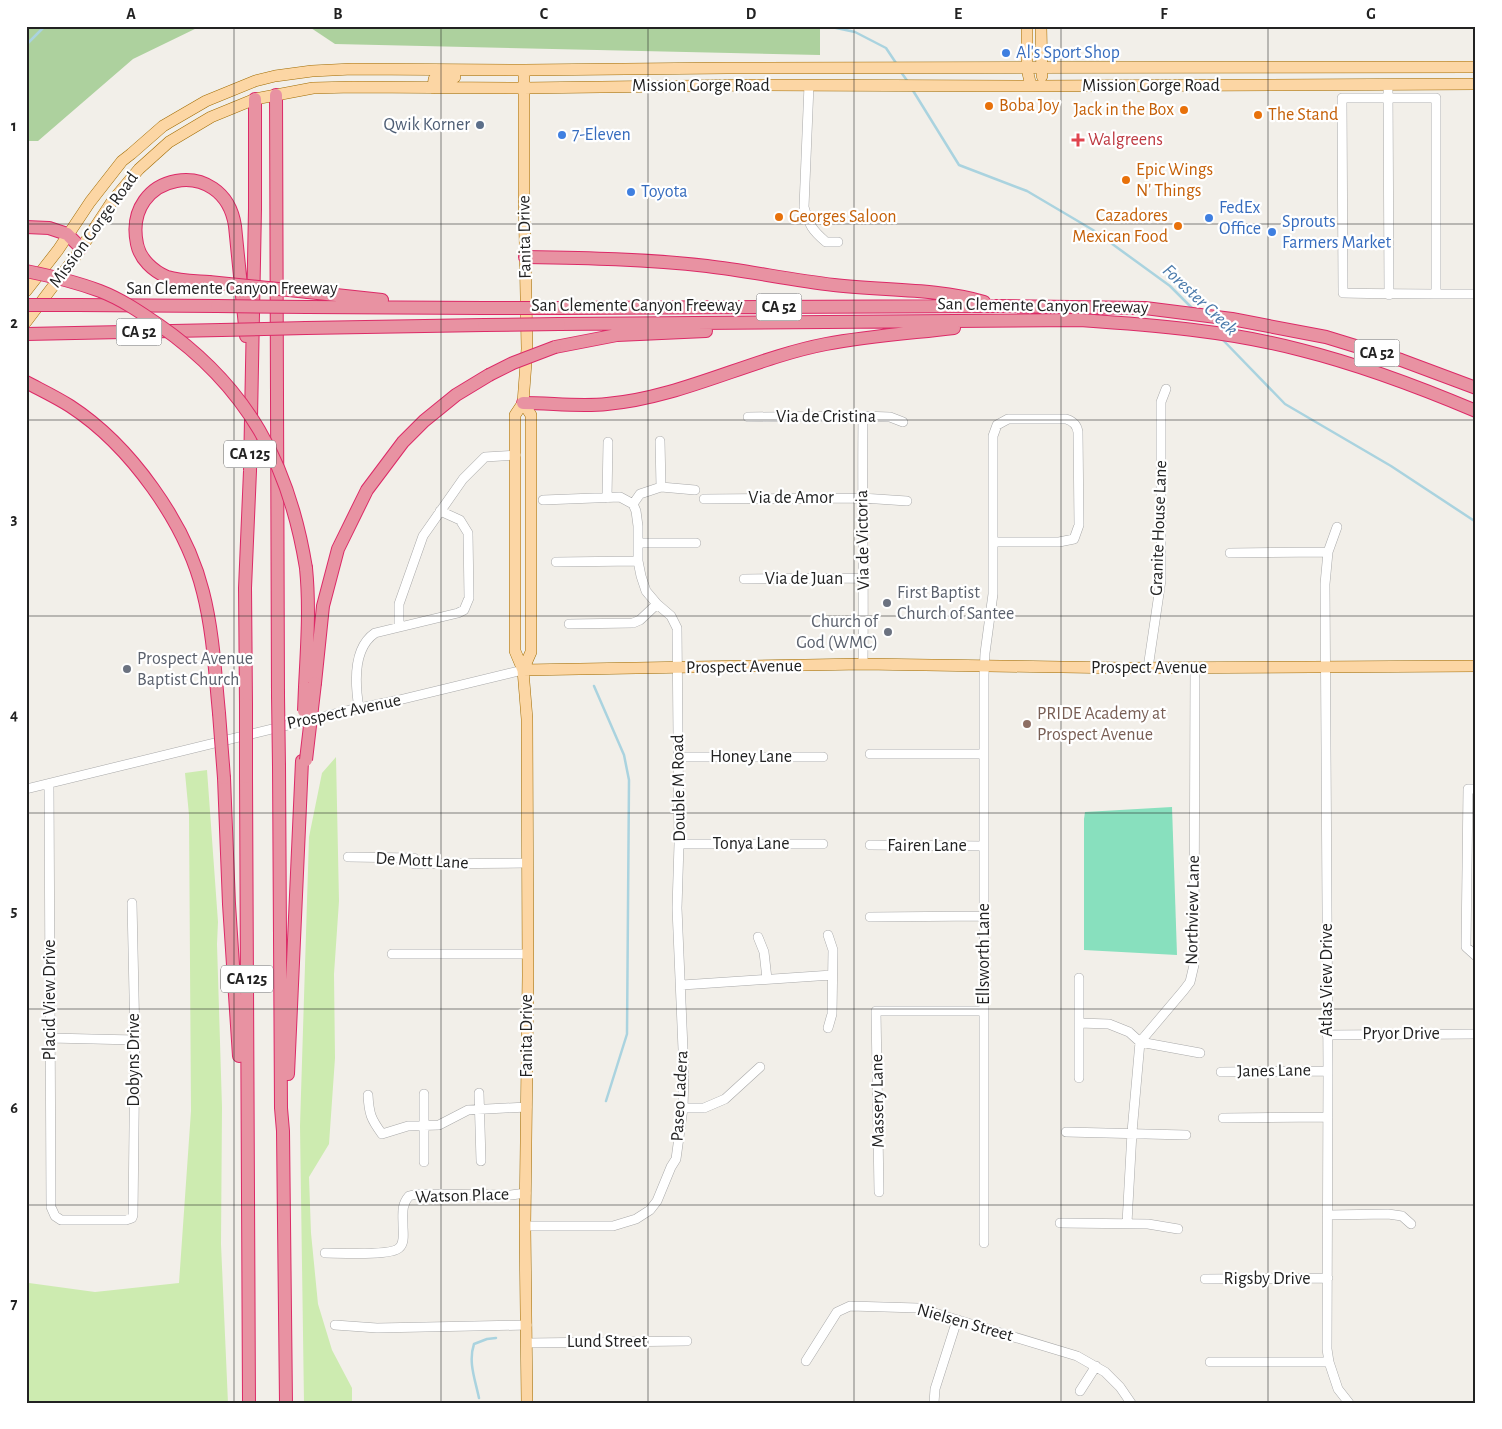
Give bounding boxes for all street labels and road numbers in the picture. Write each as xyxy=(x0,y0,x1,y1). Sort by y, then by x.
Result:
street label: Mission Gorge Road xyxy=(632,77,770,95)
street label: Mission Gorge Road xyxy=(1082,77,1220,95)
street label: Mission Gorge Road xyxy=(46,169,142,291)
street label: Fanita Drive xyxy=(515,195,535,279)
street label: San Clemente Canyon Freeway xyxy=(126,280,338,298)
road number: CA 52 xyxy=(756,294,802,320)
street label: San Clemente Canyon Freeway xyxy=(937,295,1149,317)
street label: San Clemente Canyon Freeway xyxy=(531,297,743,315)
road number: CA 52 xyxy=(116,318,162,346)
road number: CA 52 xyxy=(1354,339,1400,366)
street label: Via de Cristina xyxy=(776,408,876,426)
road number: CA 125 xyxy=(224,440,276,468)
street label: Granite House Lane xyxy=(1148,460,1170,596)
street label: Via de Amor xyxy=(748,489,834,507)
street label: Via de Victoria xyxy=(853,490,873,590)
street label: Via de Juan xyxy=(765,570,843,588)
street label: Prospect Avenue xyxy=(686,657,802,677)
street label: Prospect Avenue xyxy=(1091,659,1207,677)
street label: Prospect Avenue xyxy=(285,691,403,733)
street label: Double M Road xyxy=(669,734,689,842)
street label: Honey Lane xyxy=(710,748,792,766)
street label: Tonya Lane xyxy=(712,835,790,853)
street label: Fairen Lane xyxy=(887,837,967,855)
street label: De Mott Lane xyxy=(375,850,469,872)
street label: Northview Lane xyxy=(1183,855,1203,965)
street label: Ellsworth Lane xyxy=(975,903,993,1005)
street label: Atlas View Drive xyxy=(1318,923,1336,1037)
street label: Placid View Drive xyxy=(41,939,59,1061)
road number: CA 125 xyxy=(221,966,273,992)
street label: Fanita Drive xyxy=(518,994,536,1078)
street label: Dobyns Drive xyxy=(125,1013,143,1107)
street label: Pryor Drive xyxy=(1362,1025,1440,1043)
street label: Paseo Ladera xyxy=(669,1050,691,1142)
street label: Massery Lane xyxy=(868,1054,888,1148)
street label: Janes Lane xyxy=(1237,1061,1311,1081)
street label: Watson Place xyxy=(415,1185,509,1207)
street label: Rigsby Drive xyxy=(1224,1270,1310,1288)
street label: Nielsen Street xyxy=(915,1301,1015,1345)
street label: Lund Street xyxy=(567,1333,647,1351)

